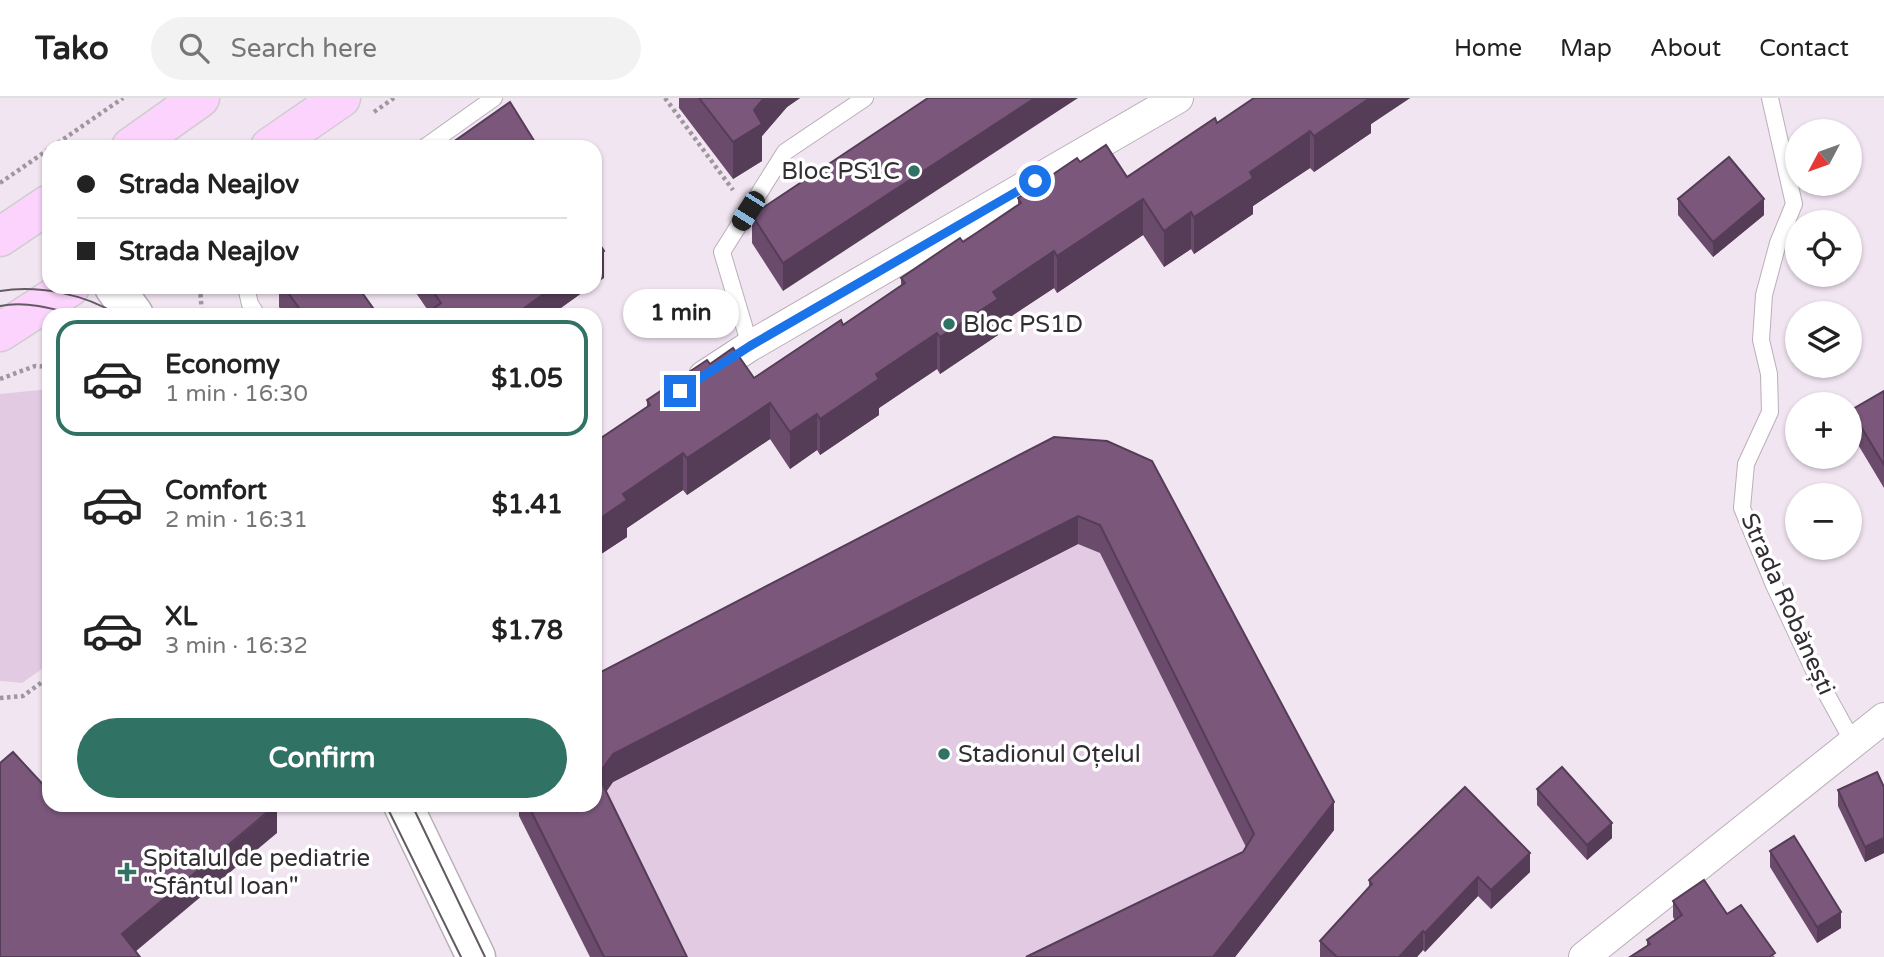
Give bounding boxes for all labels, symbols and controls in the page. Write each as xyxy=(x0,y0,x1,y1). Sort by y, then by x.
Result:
search box xyxy=(151,17,641,80)
text: Tako xyxy=(35,29,109,68)
icon: search xyxy=(175,29,213,67)
text: Search here xyxy=(231,33,377,64)
text: Home xyxy=(1454,34,1522,63)
text: Map xyxy=(1560,34,1612,63)
text: About xyxy=(1650,34,1721,63)
text: Contact xyxy=(1759,34,1849,63)
north arrow xyxy=(1785,119,1862,196)
map controls xyxy=(1785,119,1862,560)
place label: Bloc PS1C xyxy=(781,157,900,186)
marker: Bloc PS1C xyxy=(906,163,922,179)
route start xyxy=(1019,165,1051,197)
text: Strada Neajlov xyxy=(119,169,299,200)
car xyxy=(728,188,769,234)
button: locate xyxy=(1785,210,1862,287)
text: Strada Neajlov xyxy=(119,236,299,267)
callout: 1 min xyxy=(622,289,738,338)
text: 1 min xyxy=(650,299,712,327)
button: layers xyxy=(1785,301,1862,378)
place label: Bloc PS1D xyxy=(963,310,1083,339)
marker: Bloc PS1D xyxy=(941,316,957,332)
icon: car xyxy=(81,347,144,410)
text: Economy xyxy=(165,349,280,380)
text: $1.05 xyxy=(491,363,563,394)
route end xyxy=(664,375,696,407)
text: 1 min · 16:30 xyxy=(165,380,308,408)
button: + xyxy=(1785,392,1862,469)
icon: car xyxy=(81,473,144,536)
text: Comfort xyxy=(165,475,267,506)
button: − xyxy=(1785,483,1862,560)
text: $1.41 xyxy=(492,489,563,520)
text: 2 min · 16:31 xyxy=(165,506,308,534)
street label: Strada Robănești xyxy=(1734,509,1841,700)
icon: car xyxy=(81,599,144,662)
text: XL xyxy=(165,601,197,632)
text: $1.78 xyxy=(491,615,563,646)
text: 3 min · 16:32 xyxy=(165,632,308,660)
button: Confirm xyxy=(77,718,567,798)
place label: Stadionul Oțelul xyxy=(958,740,1141,769)
marker: Stadionul Oțelul xyxy=(936,746,952,762)
place label: Spitalul de pediatrie "Sfântul Ioan" xyxy=(143,844,370,901)
marker: Spitalul de pediatrie "Sfântul Ioan" xyxy=(117,862,137,882)

